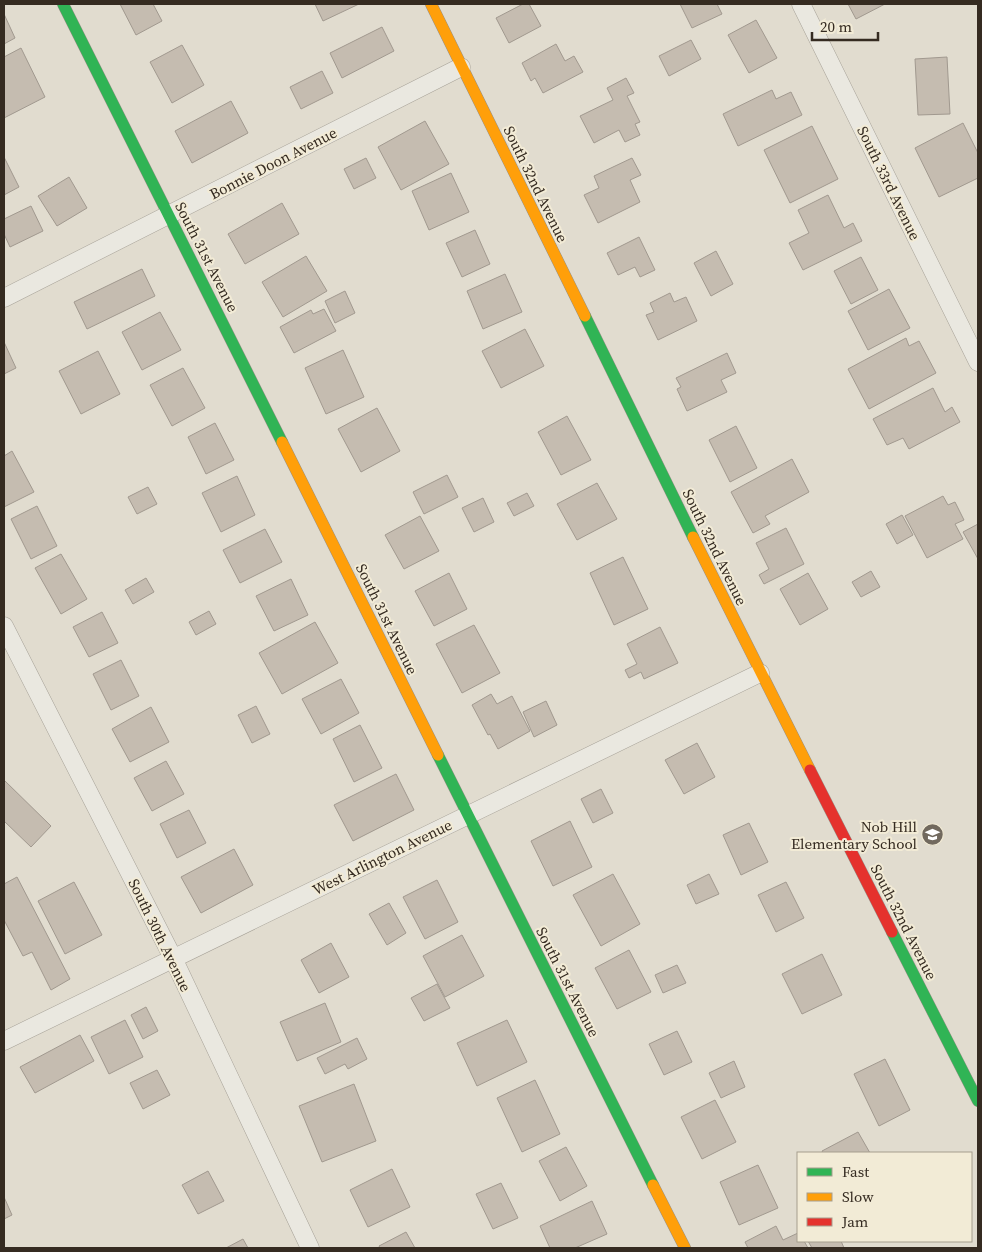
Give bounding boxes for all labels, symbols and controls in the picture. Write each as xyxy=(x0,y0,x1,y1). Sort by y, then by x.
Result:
scale bar xyxy=(812,10,878,42)
text: 20 m xyxy=(820,16,852,37)
street label: Bonnie Doon Avenue xyxy=(206,122,341,204)
street label: South 32nd Avenue xyxy=(499,122,573,246)
street label: South 33rd Avenue xyxy=(852,123,926,244)
street label: South 31st Avenue xyxy=(170,198,244,316)
street label: South 32nd Avenue xyxy=(678,485,752,609)
street label: South 31st Avenue xyxy=(351,560,423,678)
street label: West Arlington Avenue xyxy=(309,814,456,900)
place label: Nob Hill Elementary School xyxy=(791,816,918,854)
school or university icon: Nob Hill Elementary School xyxy=(921,823,945,847)
street label: South 32nd Avenue xyxy=(866,861,942,984)
street label: South 30th Avenue xyxy=(123,875,197,995)
street label: South 31st Avenue xyxy=(531,923,605,1041)
legend xyxy=(797,1152,972,1242)
text: Fast xyxy=(842,1161,869,1182)
text: Slow xyxy=(842,1186,874,1207)
text: Jam xyxy=(841,1211,869,1232)

